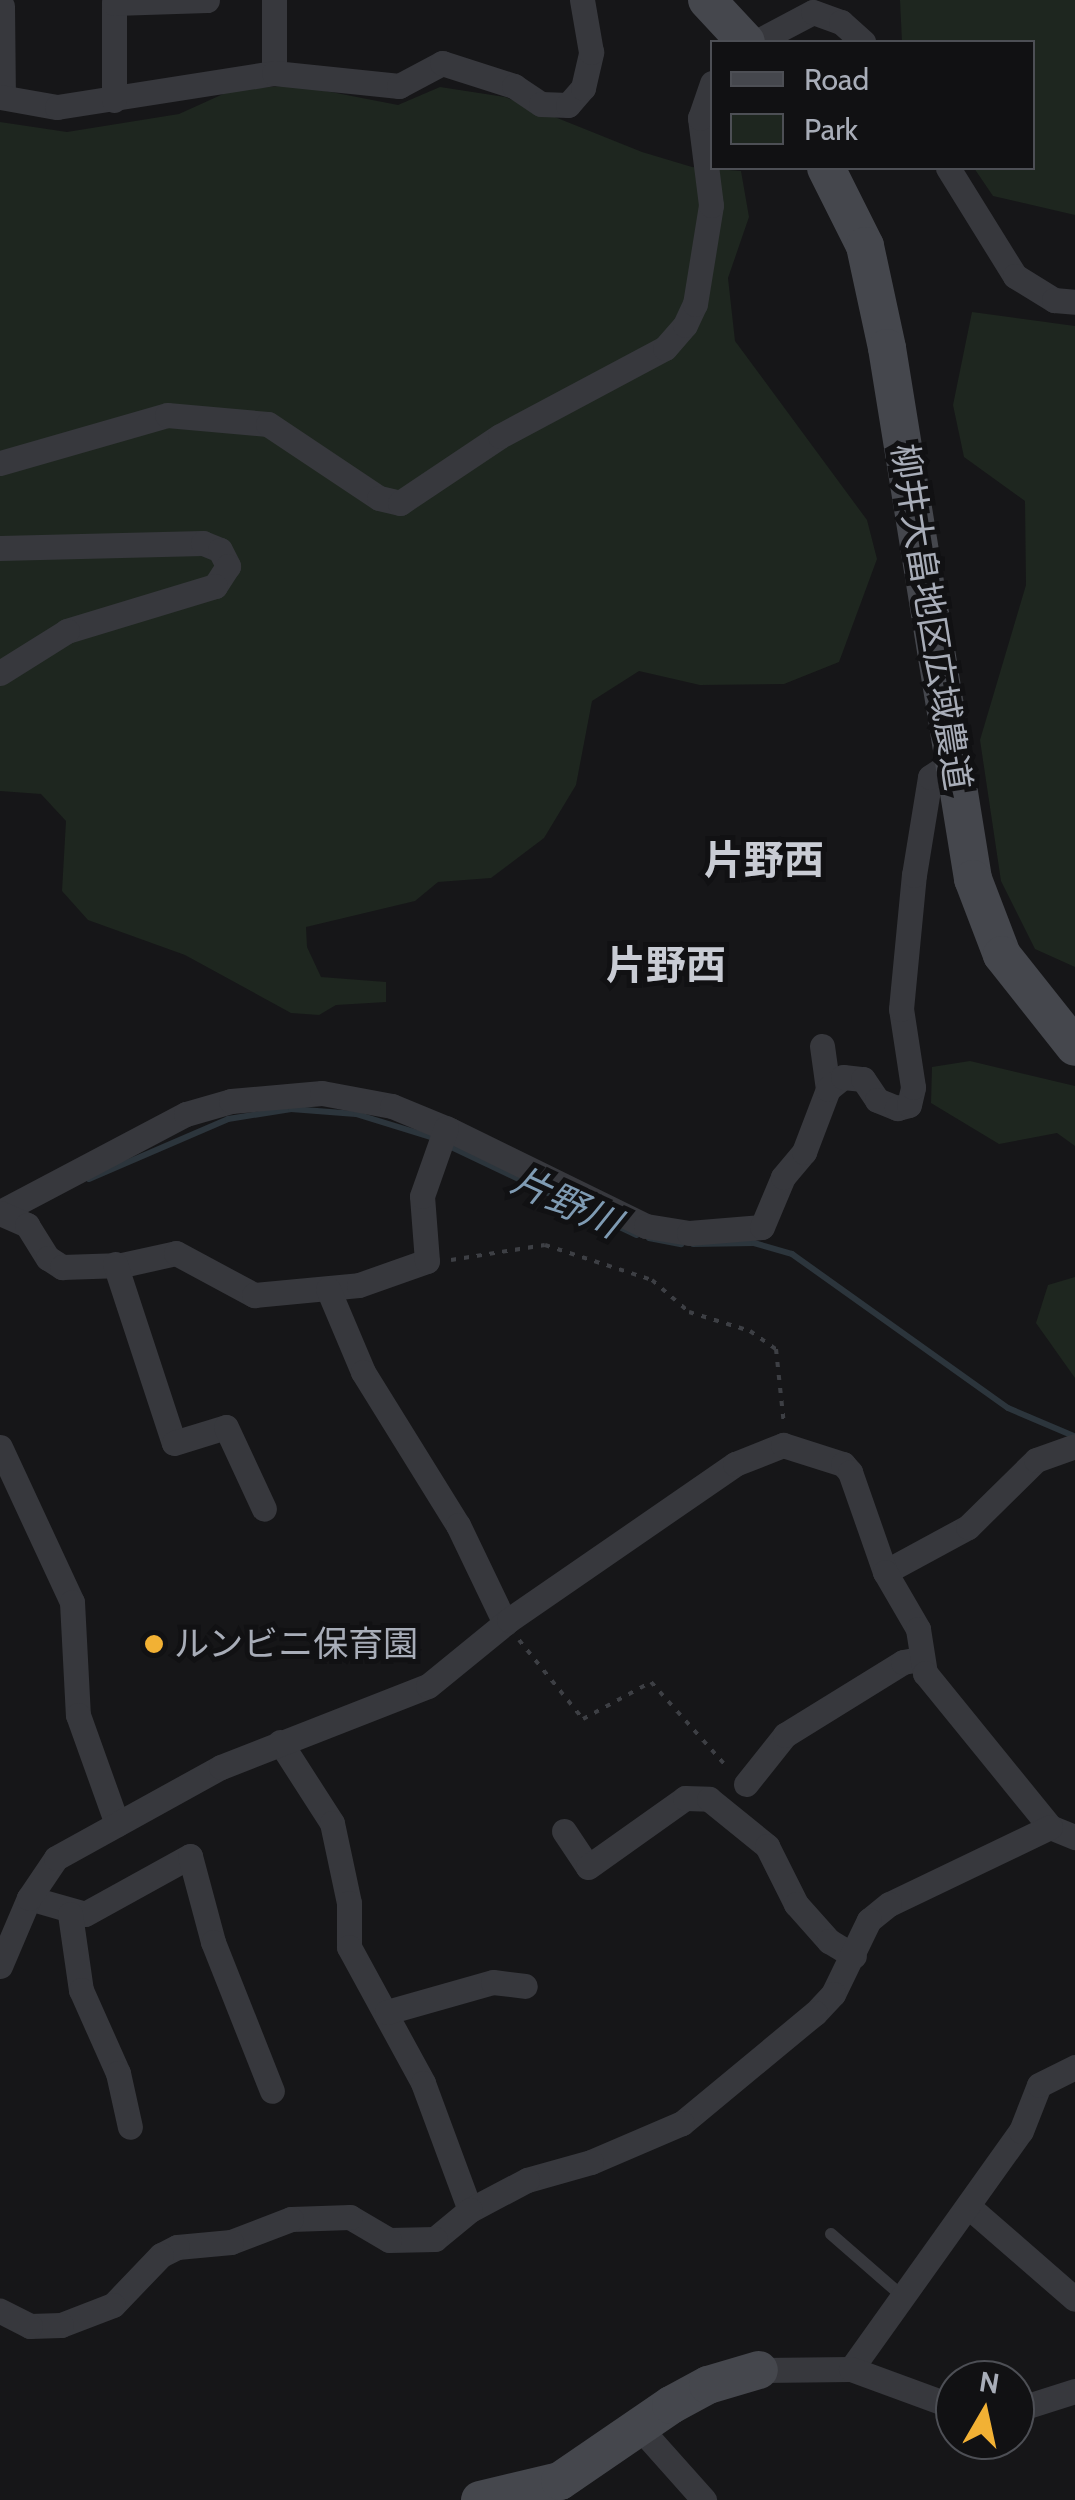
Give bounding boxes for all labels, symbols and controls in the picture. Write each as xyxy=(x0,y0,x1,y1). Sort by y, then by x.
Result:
legend xyxy=(710,40,1035,170)
text: Road xyxy=(804,61,869,98)
text: Park xyxy=(804,111,858,148)
street label: 柳井大畠地区広域農道 xyxy=(883,441,979,793)
district label: 片野西 xyxy=(704,836,824,884)
district label: 片野西 xyxy=(606,941,726,989)
water label: 片野川 xyxy=(505,1157,627,1247)
place label: ルンビニ保育園 xyxy=(174,1623,419,1665)
marker: ルンビニ保育園 xyxy=(143,1633,165,1655)
north arrow xyxy=(935,2360,1035,2460)
text: N xyxy=(977,2364,1002,2401)

